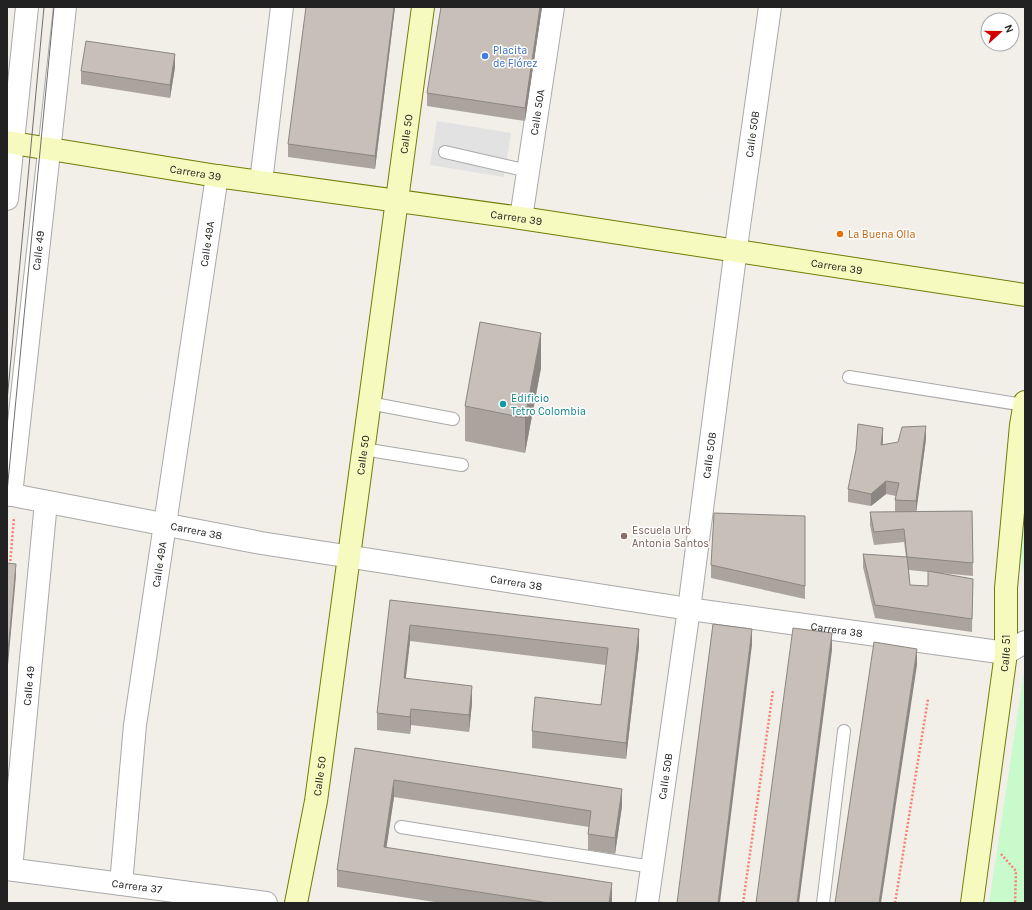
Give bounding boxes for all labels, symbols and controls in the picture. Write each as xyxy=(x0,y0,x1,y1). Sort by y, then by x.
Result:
north arrow xyxy=(980,12,1020,52)
text: N xyxy=(1001,23,1016,35)
place label: Placita de Flórez xyxy=(493,44,537,70)
marker: Placita de Flórez xyxy=(480,51,490,61)
street label: Calle 50A xyxy=(528,88,548,136)
street label: Calle 50B xyxy=(743,110,762,158)
street label: Calle 50 xyxy=(397,113,415,155)
street label: Carrera 39 xyxy=(169,162,222,184)
street label: Carrera 39 xyxy=(490,208,543,228)
street label: Calle 49A xyxy=(198,220,217,268)
place label: La Buena Olla xyxy=(848,228,916,241)
marker: La Buena Olla xyxy=(835,229,845,239)
street label: Calle 49 xyxy=(30,230,47,271)
street label: Carrera 39 xyxy=(810,256,863,277)
place label: Edificio Tetro Colombia xyxy=(511,392,586,418)
marker: Edificio Tetro Colombia xyxy=(498,399,508,409)
street label: Calle 50B xyxy=(700,431,719,479)
street label: Calle 50 xyxy=(354,434,372,476)
street label: Carrera 38 xyxy=(169,520,224,542)
place label: Escuela Urb Antonia Santos xyxy=(632,524,709,550)
marker: Escuela Urb Antonia Santos xyxy=(619,531,629,541)
street label: Calle 49A xyxy=(150,540,169,588)
street label: Carrera 38 xyxy=(489,572,543,593)
street label: Carrera 38 xyxy=(810,620,864,640)
street label: Calle 51 xyxy=(998,635,1013,673)
street label: Calle 49 xyxy=(21,665,37,706)
street label: Calle 50B xyxy=(656,752,675,800)
street label: Calle 50 xyxy=(311,756,329,797)
street label: Carrera 37 xyxy=(111,877,163,896)

